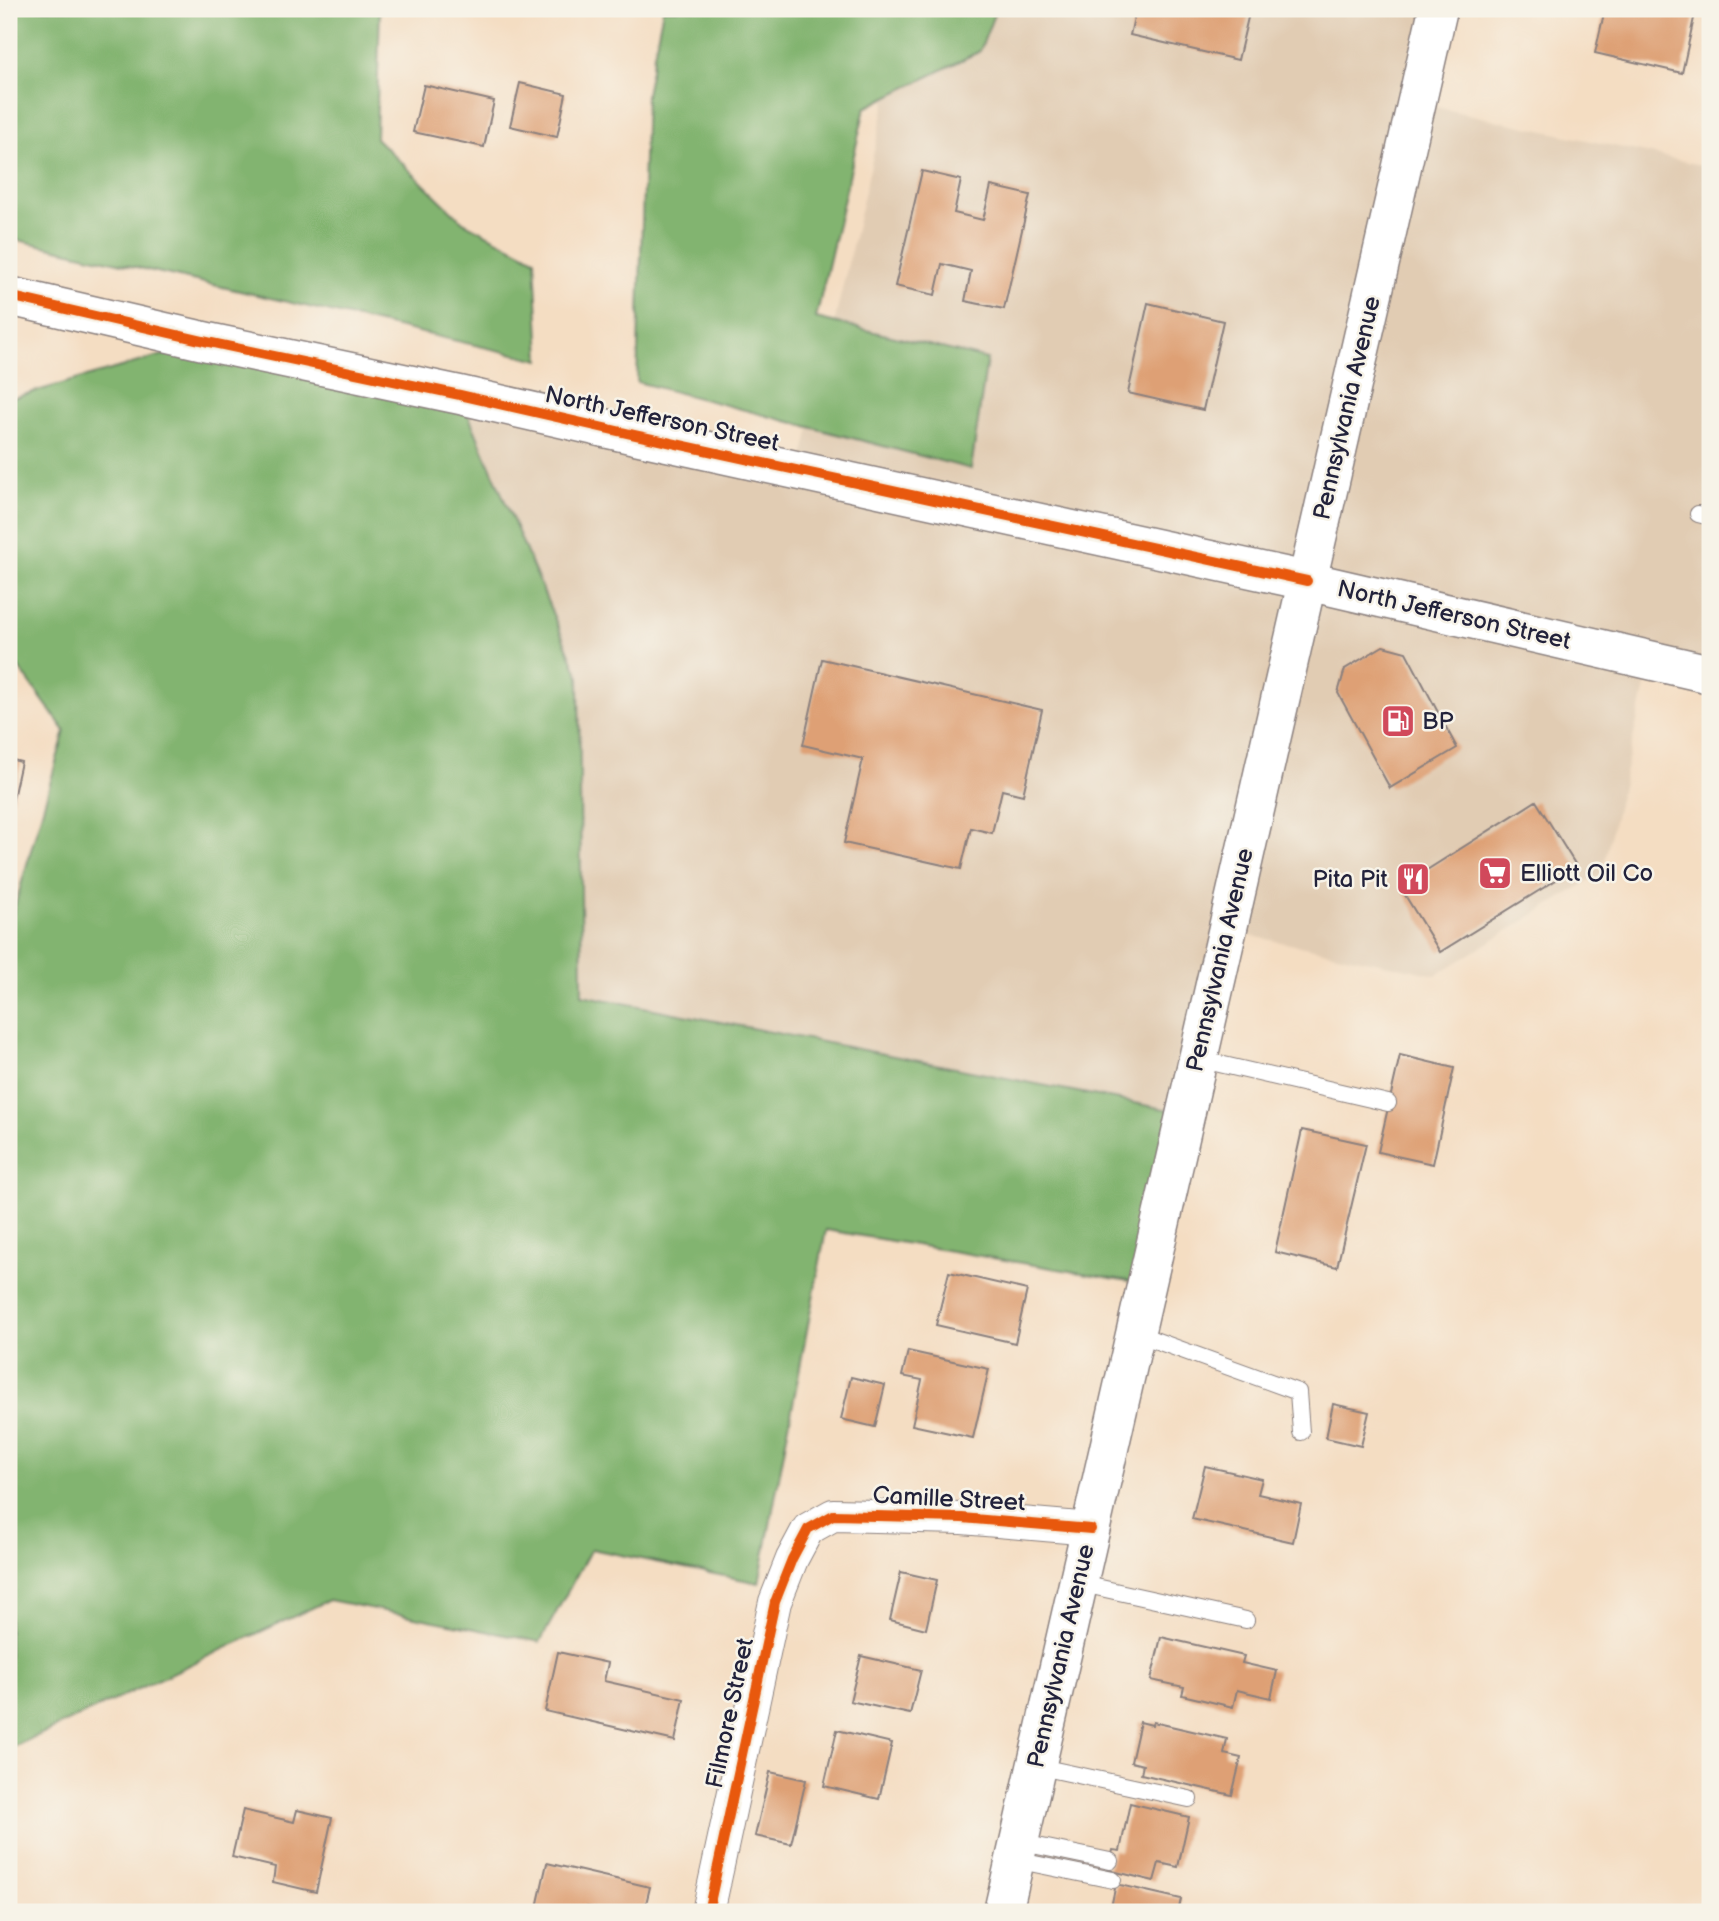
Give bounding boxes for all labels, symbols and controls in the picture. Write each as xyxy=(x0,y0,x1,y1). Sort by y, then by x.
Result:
street label: Pennsylvania Avenue xyxy=(1307,294,1387,522)
street label: North Jefferson Street xyxy=(542,380,782,458)
street label: North Jefferson Street xyxy=(1334,574,1574,656)
fuel station icon: BP xyxy=(1379,702,1417,740)
place label: BP xyxy=(1422,707,1454,736)
street label: Pennsylvania Avenue xyxy=(1180,846,1260,1074)
supermarket icon: Elliott Oil Co xyxy=(1476,854,1514,892)
place label: Elliott Oil Co xyxy=(1520,859,1653,888)
restaurant icon: Pita Pit xyxy=(1394,860,1432,898)
place label: Pita Pit xyxy=(1312,865,1389,894)
street label: Camille Street xyxy=(872,1481,1027,1518)
street label: Pennsylvania Avenue xyxy=(1021,1542,1101,1770)
street label: Filmore Street xyxy=(700,1635,760,1791)

